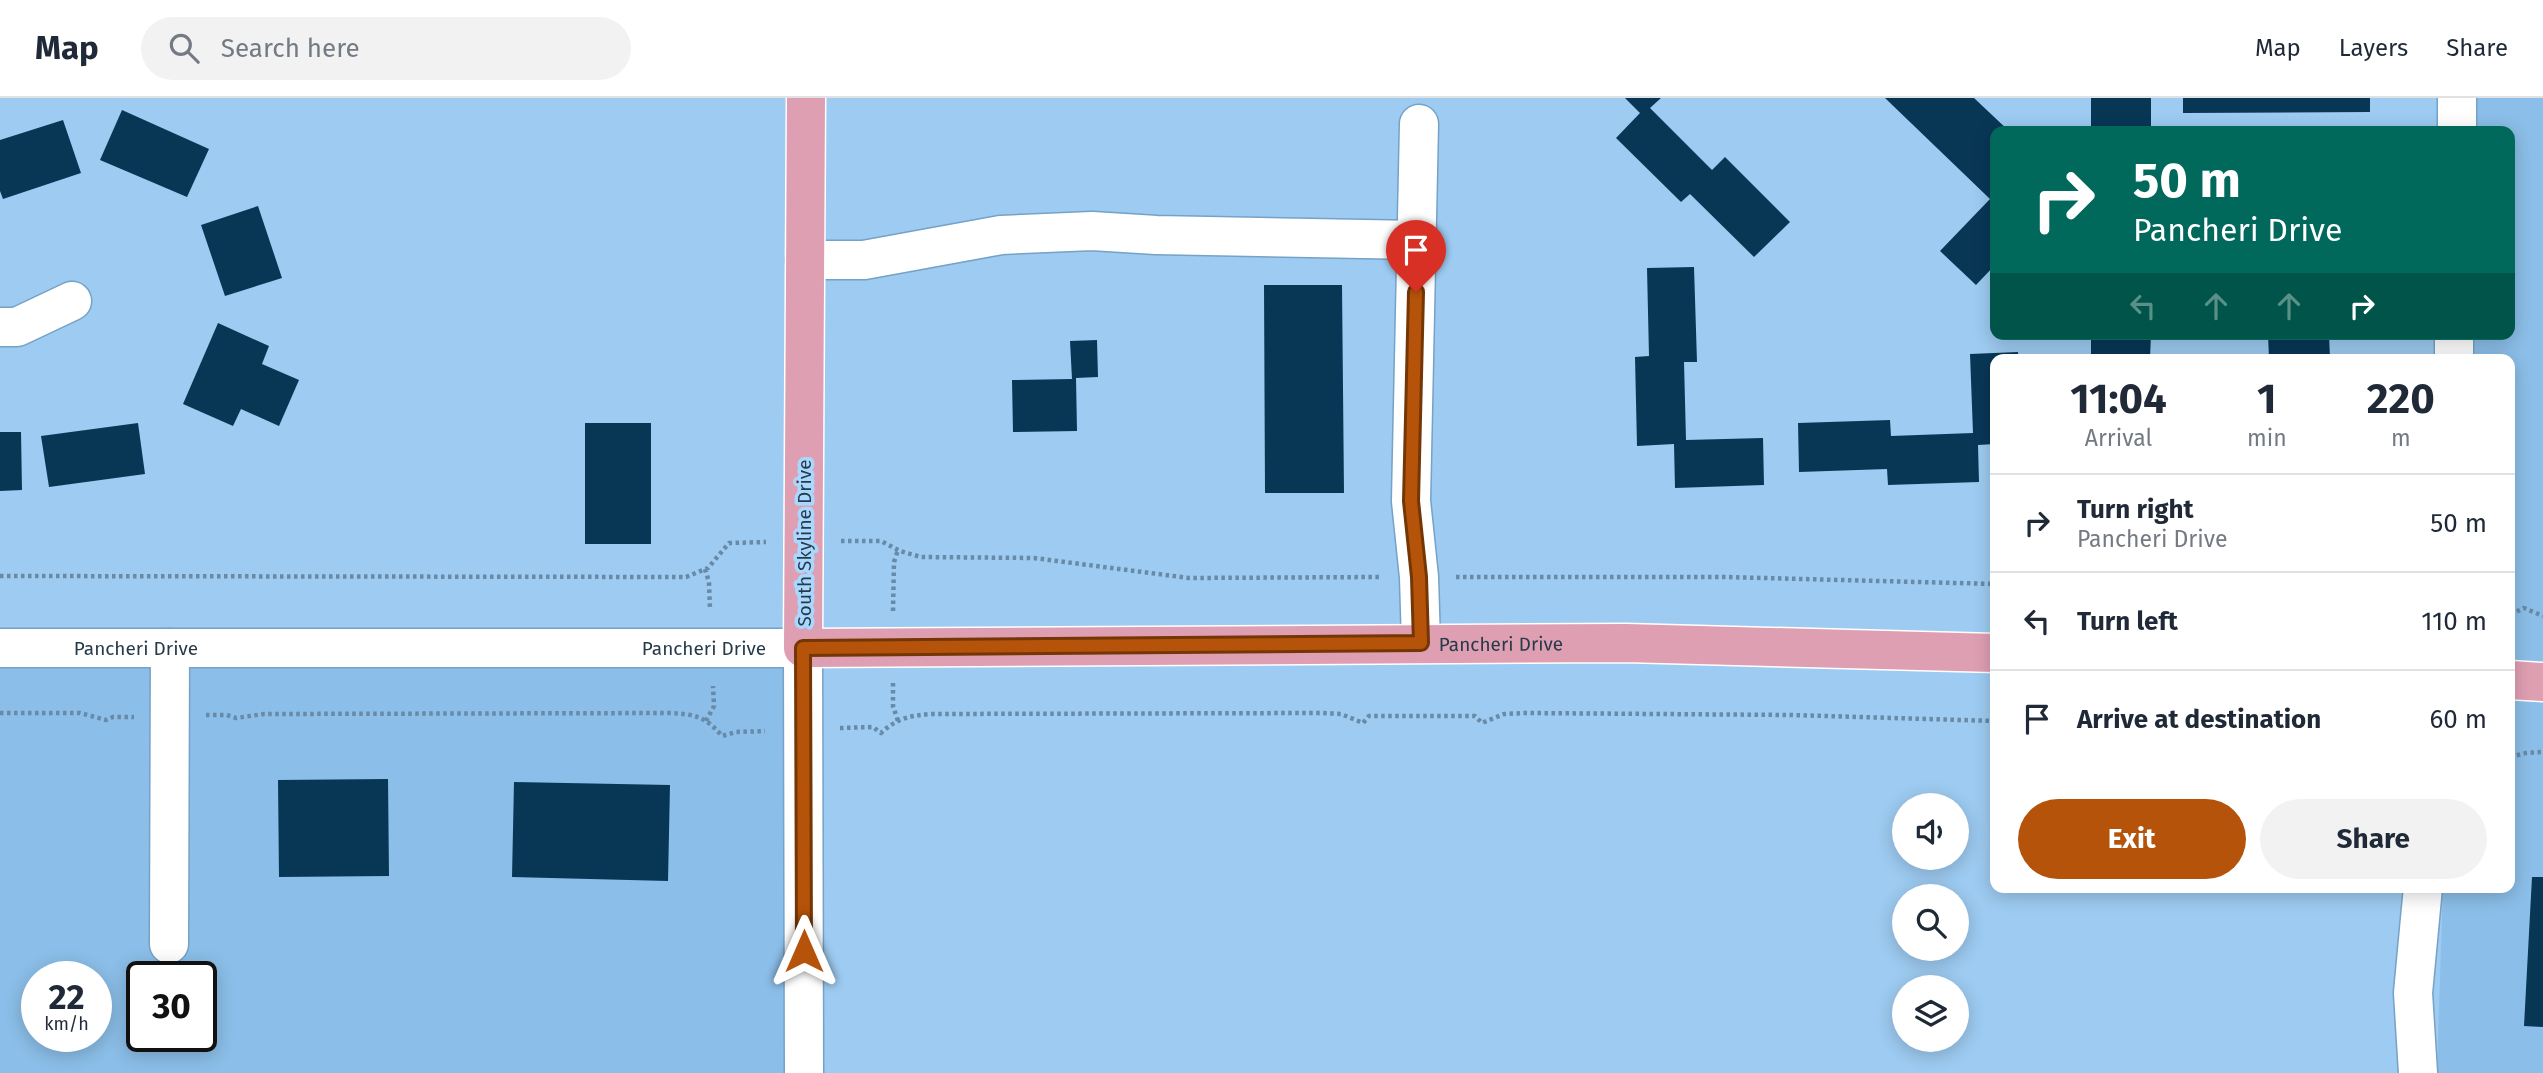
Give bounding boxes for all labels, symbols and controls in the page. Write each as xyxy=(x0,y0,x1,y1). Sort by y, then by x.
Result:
search box xyxy=(141,17,631,80)
text: Map xyxy=(35,28,99,68)
icon: search xyxy=(165,29,203,67)
text: Search here xyxy=(221,33,360,64)
text: Map xyxy=(2255,34,2301,62)
text: Layers xyxy=(2339,34,2408,62)
text: Share xyxy=(2446,34,2508,62)
text: 50 m xyxy=(2133,151,2241,210)
icon: right xyxy=(2018,154,2109,245)
text: Pancheri Drive xyxy=(2133,211,2342,249)
pin xyxy=(1386,220,1446,292)
icon: arrive xyxy=(1397,231,1435,269)
icon: left xyxy=(2124,287,2162,325)
icon: ahead xyxy=(2197,287,2235,325)
icon: ahead xyxy=(2270,287,2308,325)
icon: right xyxy=(2343,287,2381,325)
text: 11:04 xyxy=(2070,374,2167,424)
text: 1 xyxy=(2257,374,2277,424)
text: 220 xyxy=(2367,374,2435,424)
text: Arrival xyxy=(2085,424,2152,452)
text: min xyxy=(2247,424,2287,452)
text: m xyxy=(2391,424,2411,452)
street label: South Skyline Drive xyxy=(793,460,816,626)
text: Turn right xyxy=(2077,494,2194,525)
icon: right xyxy=(2018,504,2056,542)
text: 50 m xyxy=(2430,508,2487,539)
text: Pancheri Drive xyxy=(2077,525,2228,553)
icon: left xyxy=(2018,602,2056,640)
text: Turn left xyxy=(2077,606,2178,637)
text: 110 m xyxy=(2421,606,2487,637)
street label: Pancheri Drive xyxy=(1439,632,1563,656)
street label: Pancheri Drive xyxy=(74,637,198,660)
street label: Pancheri Drive xyxy=(642,637,766,660)
icon: arrive xyxy=(2018,700,2056,738)
text: Arrive at destination xyxy=(2077,704,2321,735)
text: 60 m xyxy=(2429,704,2487,735)
map controls xyxy=(1892,793,1969,1052)
button: sound xyxy=(1892,793,1969,870)
button: Exit xyxy=(2018,799,2246,879)
button: Share xyxy=(2260,799,2487,879)
button: search xyxy=(1892,884,1969,961)
position arrow xyxy=(767,914,841,988)
speed limit sign: 30 xyxy=(126,961,217,1052)
button: layers xyxy=(1892,975,1969,1052)
text: 22 xyxy=(48,976,85,1018)
text: km/h xyxy=(44,1013,89,1035)

